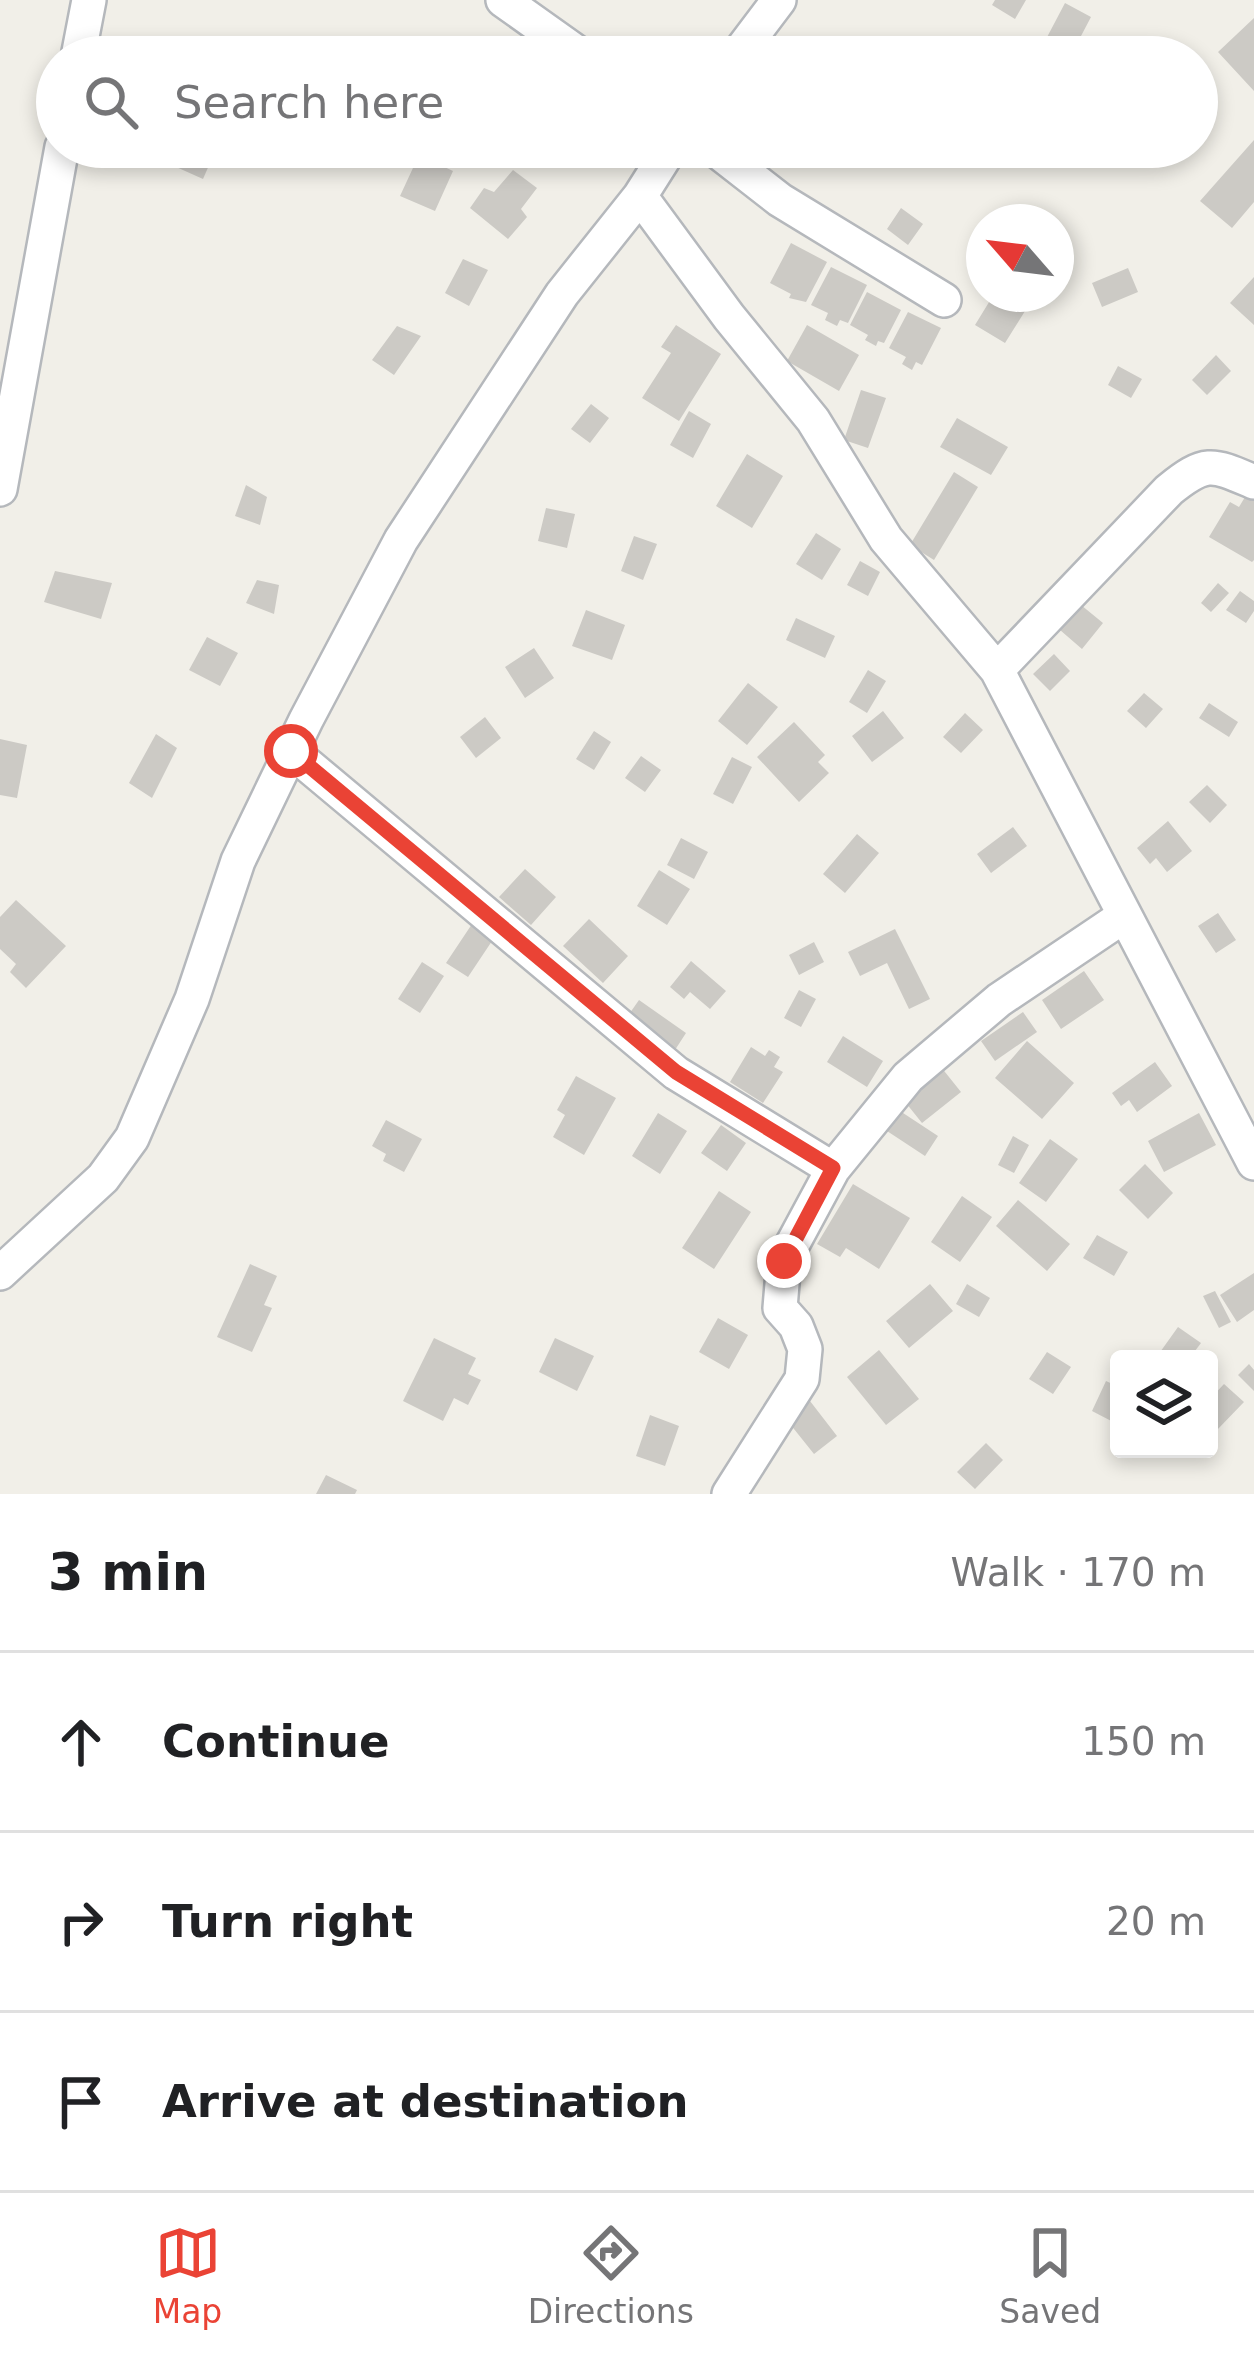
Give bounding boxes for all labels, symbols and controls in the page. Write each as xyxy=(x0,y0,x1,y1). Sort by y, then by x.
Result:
search box xyxy=(36,36,1218,168)
icon: search xyxy=(78,69,144,135)
text: Search here xyxy=(174,76,444,129)
north arrow xyxy=(966,204,1074,312)
route start xyxy=(264,724,318,778)
route end xyxy=(757,1234,811,1288)
map controls xyxy=(1110,1350,1218,1458)
button: layers xyxy=(1110,1350,1218,1458)
text: 3 min xyxy=(48,1543,208,1602)
text: Walk · 170 m xyxy=(951,1550,1206,1595)
icon: ahead xyxy=(48,1709,114,1775)
text: Continue xyxy=(162,1715,390,1768)
text: 150 m xyxy=(1081,1719,1206,1764)
icon: right xyxy=(48,1889,114,1955)
text: Turn right xyxy=(162,1895,413,1948)
text: 20 m xyxy=(1106,1899,1206,1944)
icon: arrive xyxy=(48,2069,114,2135)
text: Arrive at destination xyxy=(162,2075,688,2128)
tab: Map xyxy=(153,2220,222,2331)
tab: Directions xyxy=(528,2220,694,2331)
tab: Saved xyxy=(999,2220,1101,2331)

